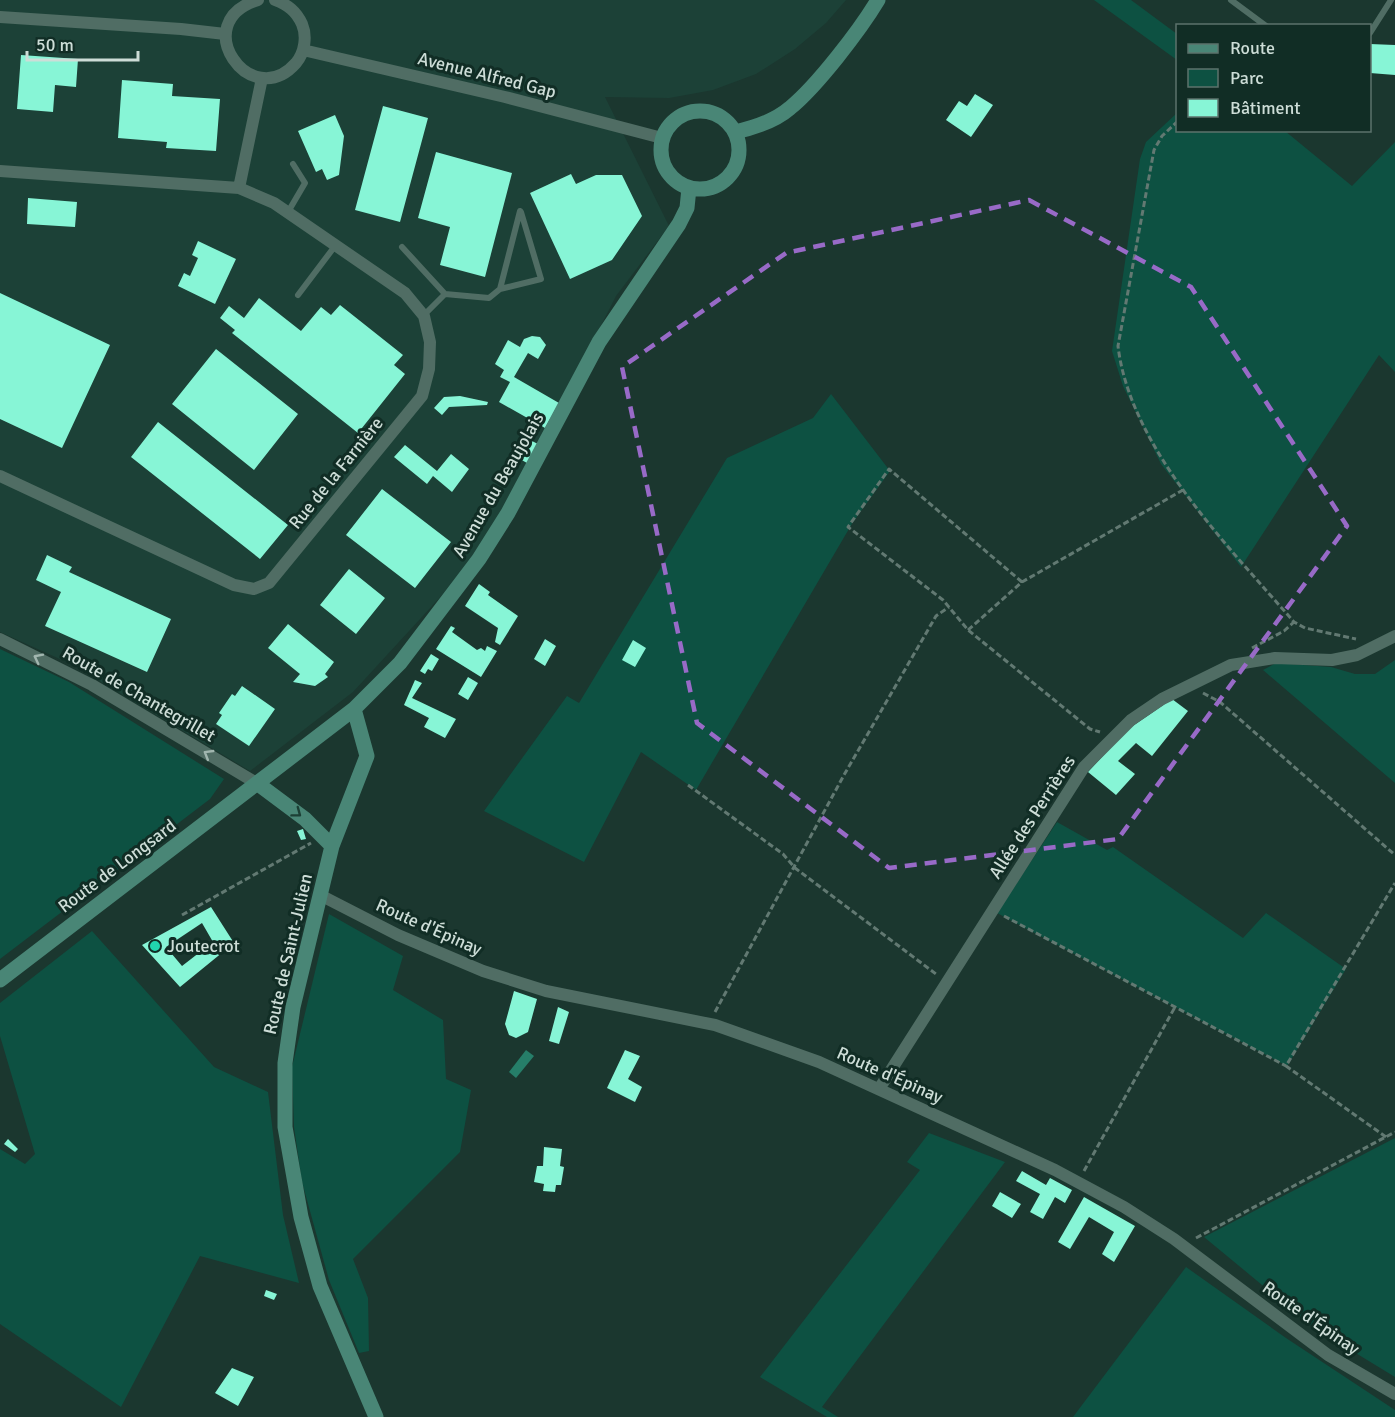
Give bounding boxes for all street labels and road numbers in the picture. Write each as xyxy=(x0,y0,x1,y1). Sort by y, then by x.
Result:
street label: Avenue Alfred Gap xyxy=(416,47,558,103)
street label: Avenue du Beaujolais xyxy=(447,408,549,562)
street label: Rue de la Farnière xyxy=(284,413,388,533)
street label: Route de Chantegrillet xyxy=(59,641,219,747)
street label: Allée des Perrières xyxy=(984,751,1080,883)
street label: Route de Longsard xyxy=(54,814,180,918)
street label: Route de Saint-Julien xyxy=(259,871,317,1037)
street label: Route d'Épinay xyxy=(373,894,486,960)
street label: Route d'Épinay xyxy=(834,1042,947,1108)
street label: Route d'Épinay xyxy=(1258,1276,1364,1360)

